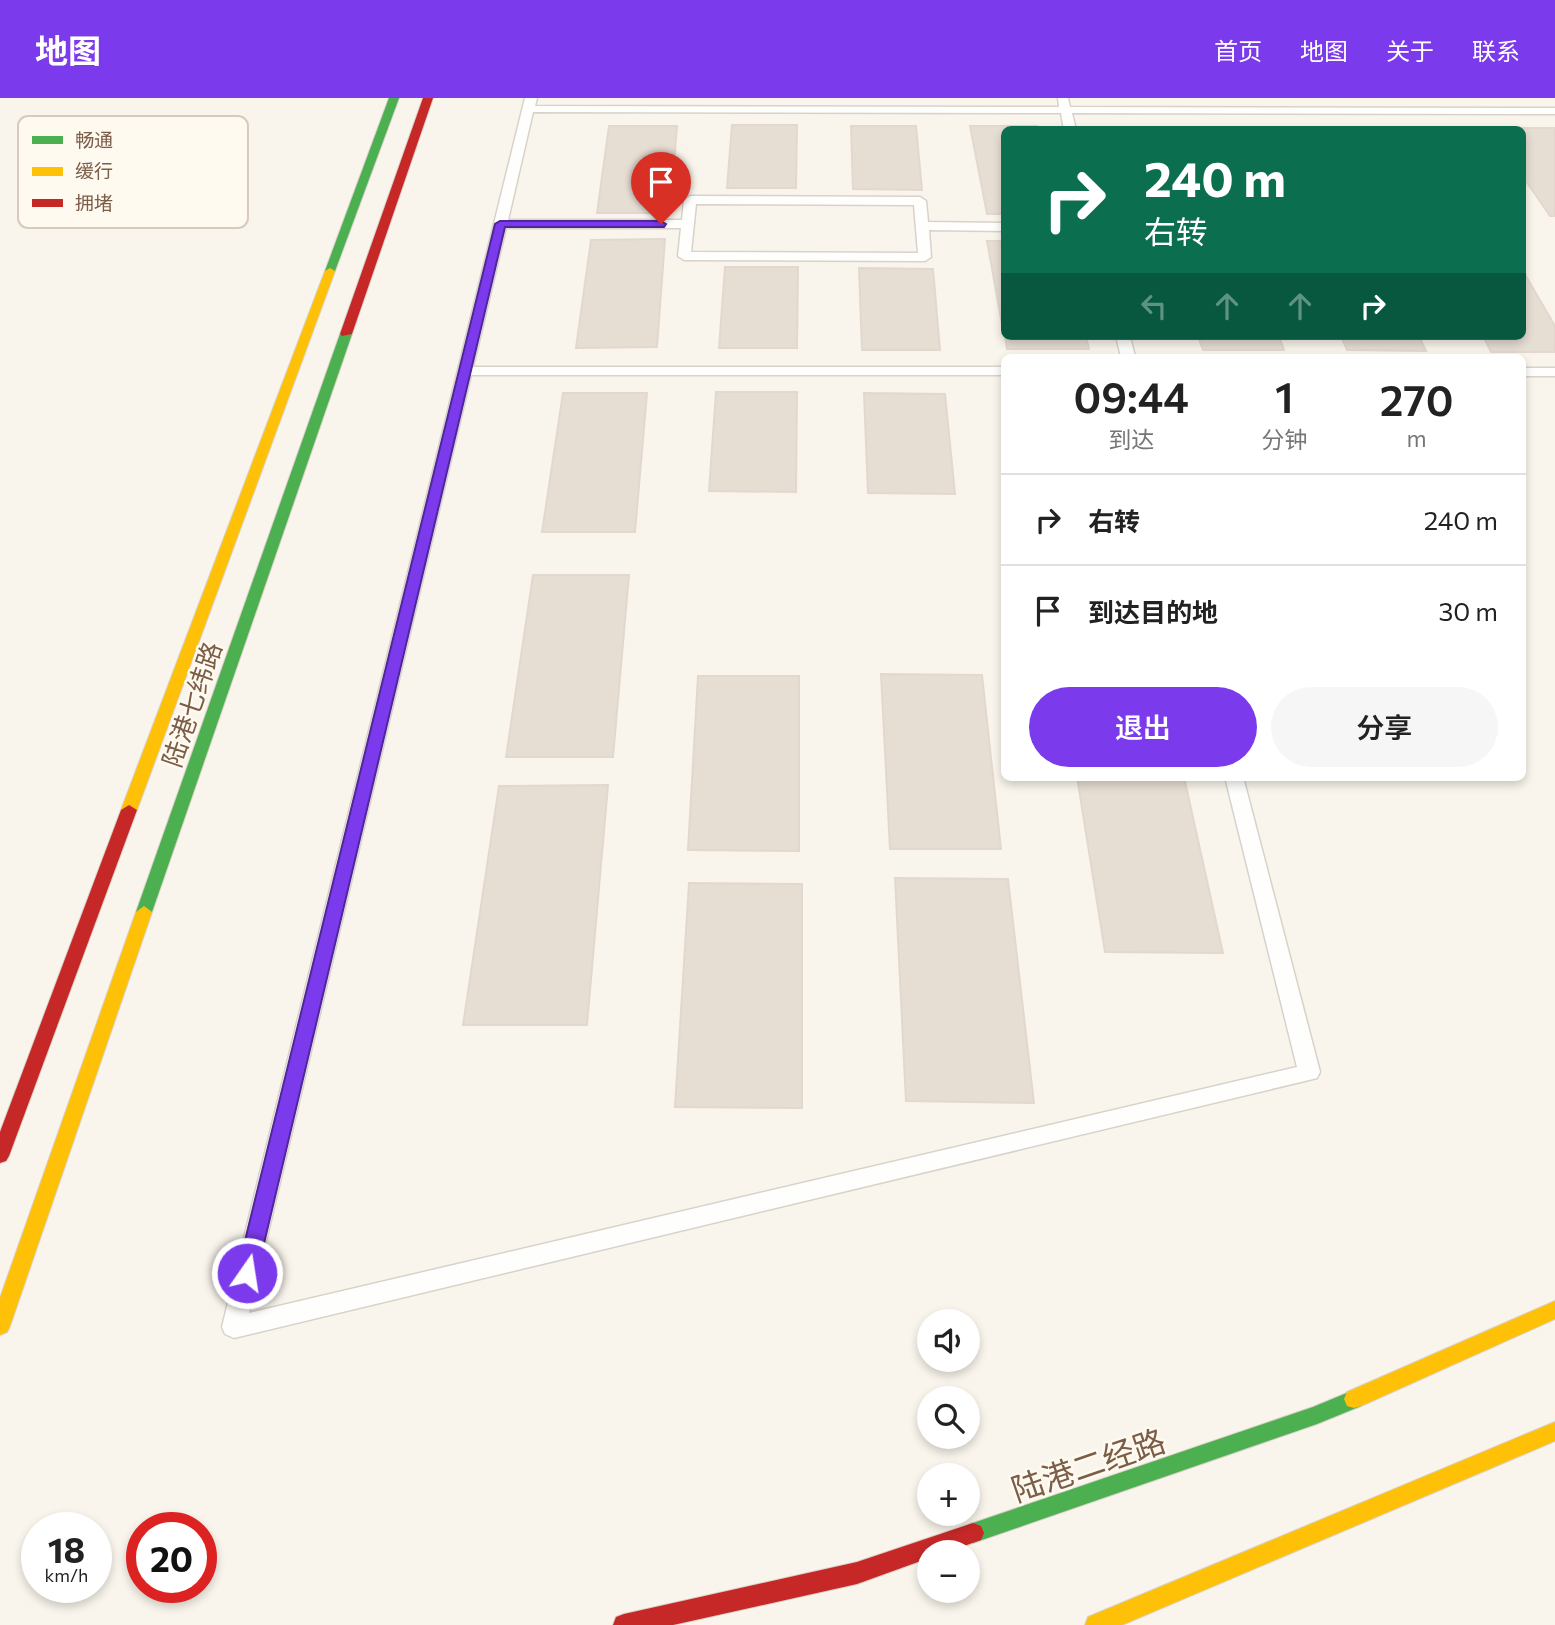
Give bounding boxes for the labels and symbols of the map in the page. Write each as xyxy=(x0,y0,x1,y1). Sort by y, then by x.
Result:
legend xyxy=(18,116,248,228)
text: 畅通 xyxy=(75,128,113,151)
pin xyxy=(631,152,691,224)
text: 缓行 xyxy=(75,159,113,182)
text: 拥堵 xyxy=(75,191,113,214)
street label: 陆港七纬路 xyxy=(155,637,227,771)
position arrow xyxy=(210,1236,284,1310)
street label: 陆港二经路 xyxy=(1006,1419,1170,1509)
speed limit sign: 20 xyxy=(126,1512,217,1603)

